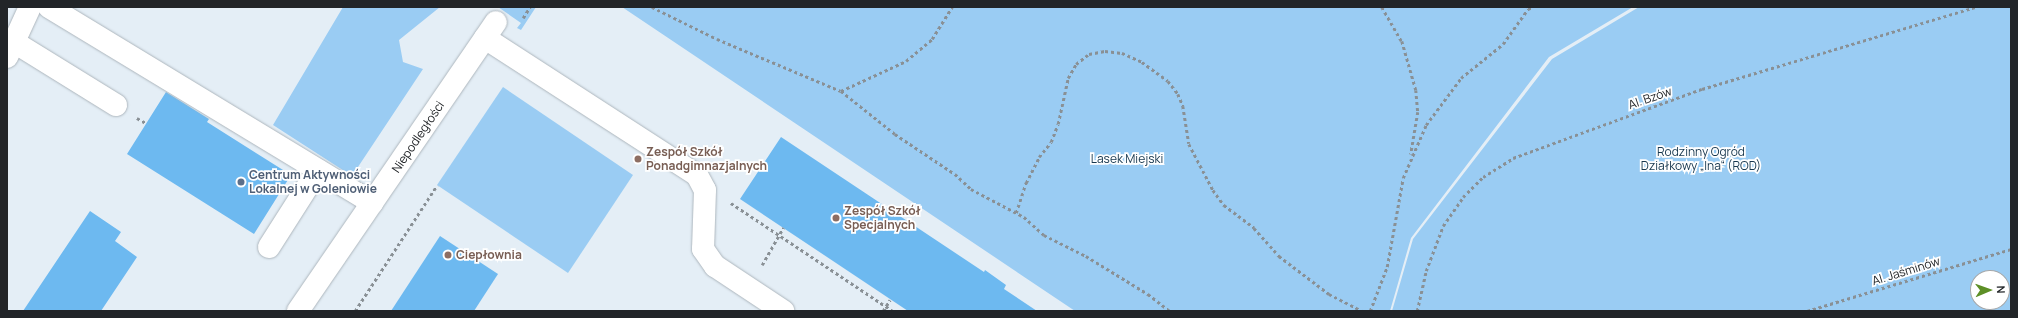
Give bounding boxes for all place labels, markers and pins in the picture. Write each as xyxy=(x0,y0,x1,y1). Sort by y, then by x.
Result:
place label: Zespół Szkół Ponadgimnazjalnych xyxy=(646,145,767,173)
marker: Zespół Szkół Ponadgimnazjalnych xyxy=(633,154,643,164)
place label: Centrum Aktywności Lokalnej w Goleniowie xyxy=(249,168,377,196)
marker: Centrum Aktywności Lokalnej w Goleniowie xyxy=(236,177,246,187)
place label: Zespół Szkół Specjalnych xyxy=(844,204,920,232)
marker: Zespół Szkół Specjalnych xyxy=(831,213,841,223)
place label: Ciepłownia xyxy=(456,248,522,262)
marker: Ciepłownia xyxy=(443,250,453,260)

